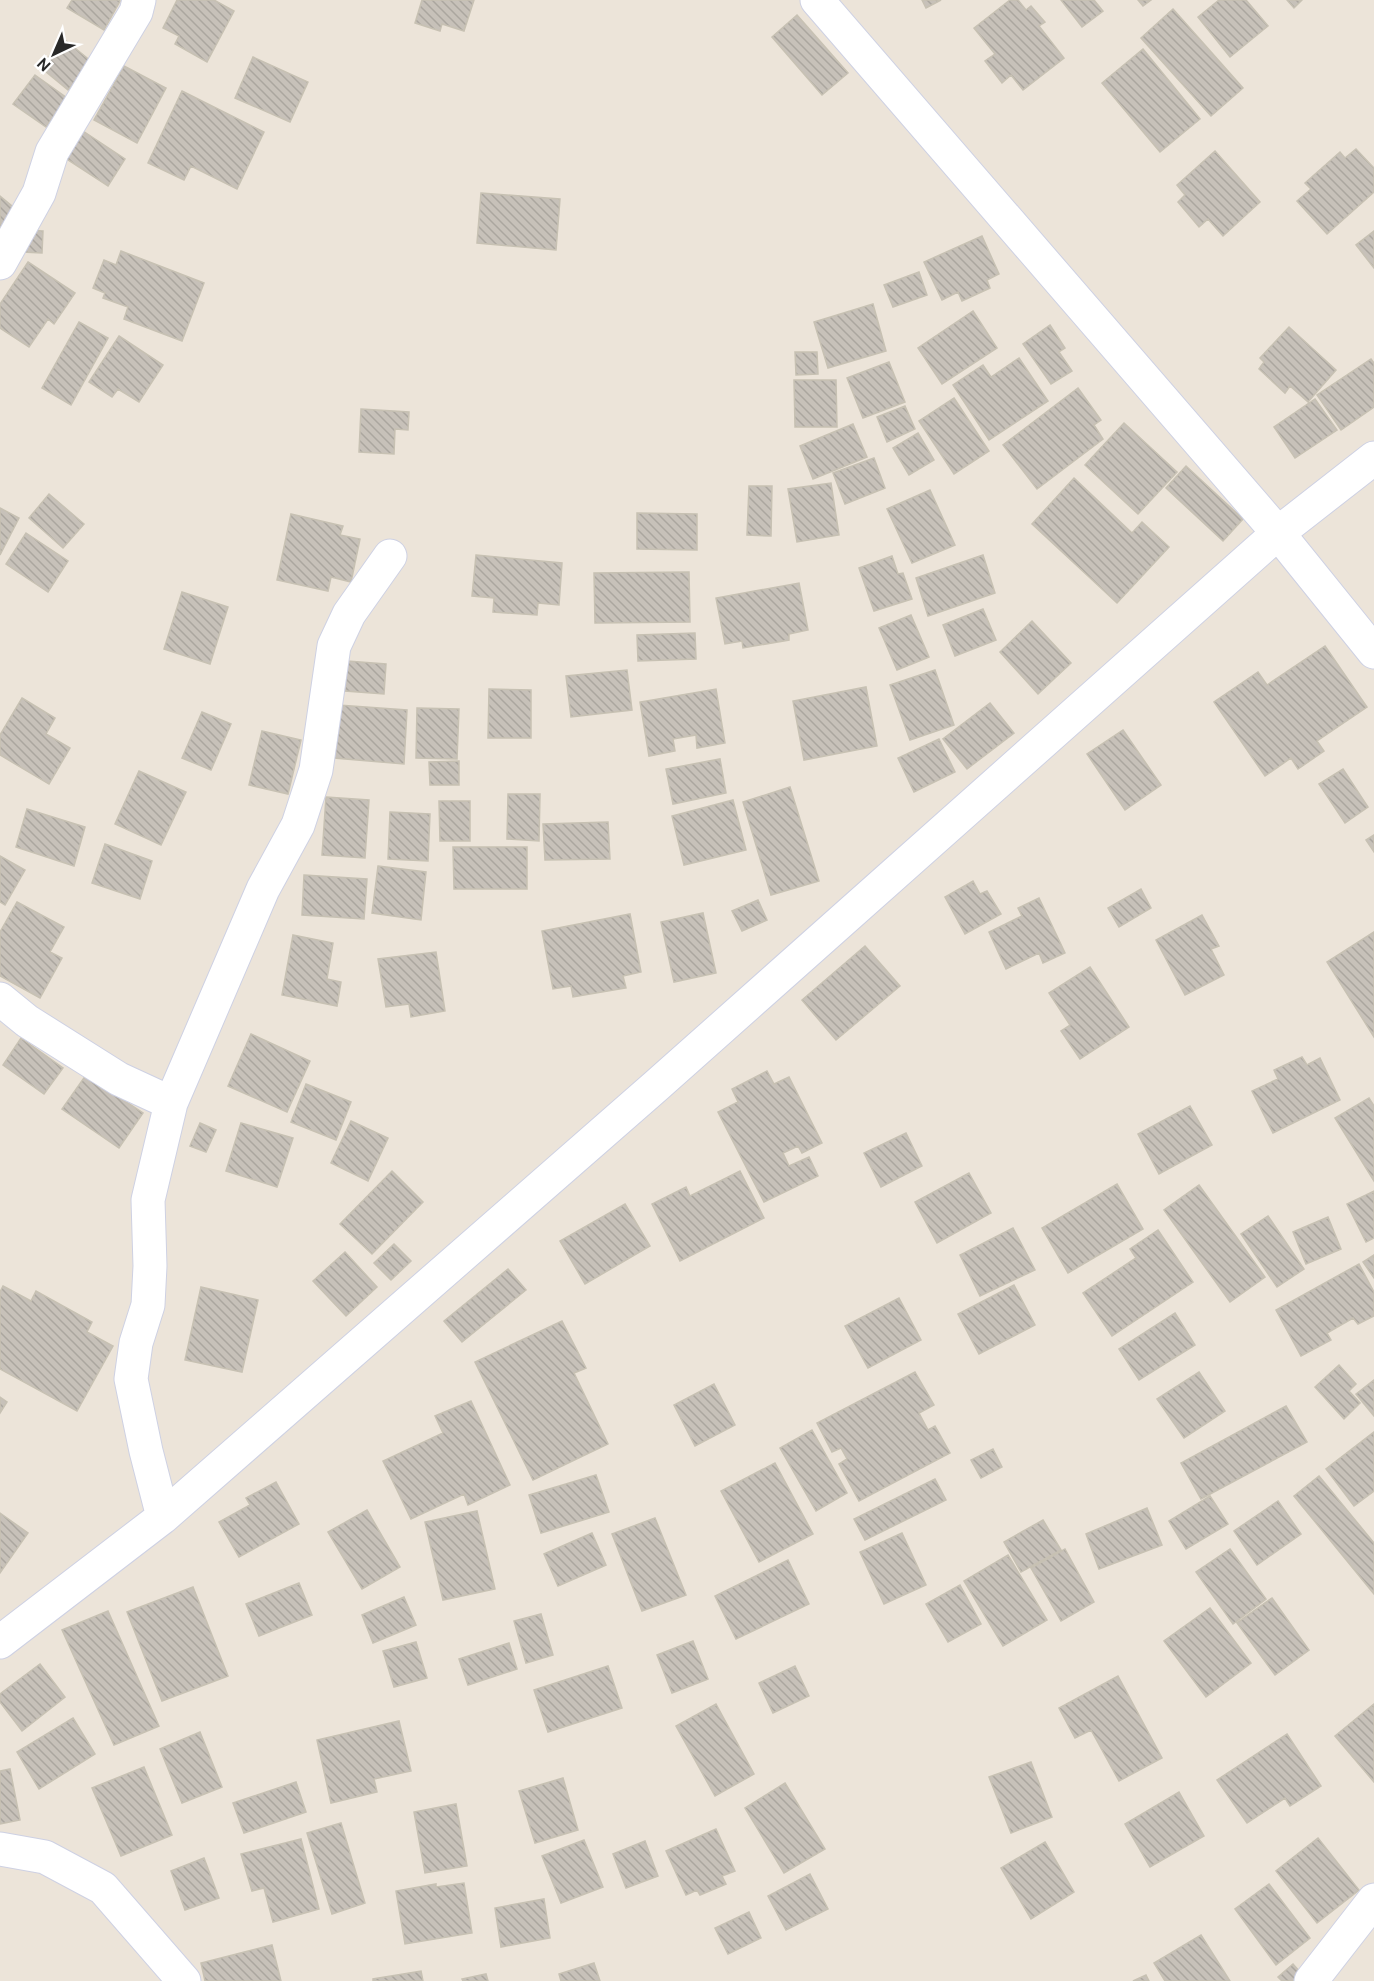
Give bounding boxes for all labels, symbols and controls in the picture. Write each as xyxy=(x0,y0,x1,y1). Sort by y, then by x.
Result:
north arrow xyxy=(24,24,84,84)
text: N xyxy=(33,54,55,75)

